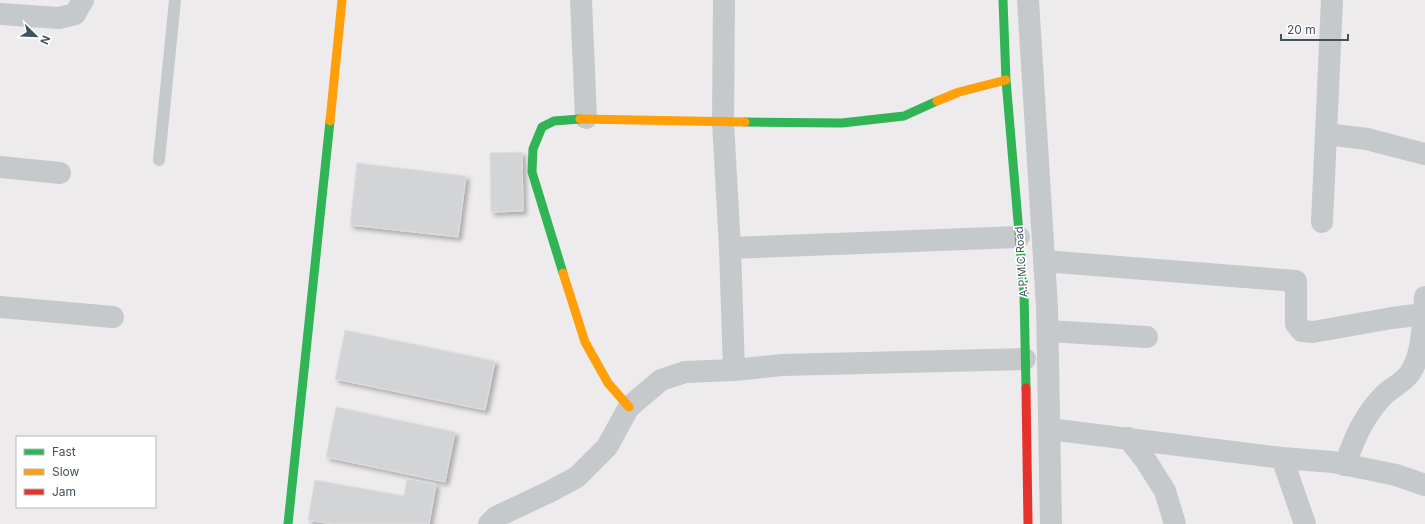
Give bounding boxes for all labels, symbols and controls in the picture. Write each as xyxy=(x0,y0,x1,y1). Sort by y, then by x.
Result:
north arrow xyxy=(16,16,56,56)
scale bar xyxy=(1281,16,1348,42)
text: 20 m xyxy=(1287,22,1316,37)
text: N xyxy=(37,33,53,47)
street label: A.P.M.C Road xyxy=(1012,226,1030,298)
legend xyxy=(16,436,156,508)
text: Fast xyxy=(52,444,76,459)
text: Slow xyxy=(52,464,80,479)
text: Jam xyxy=(52,484,76,499)

